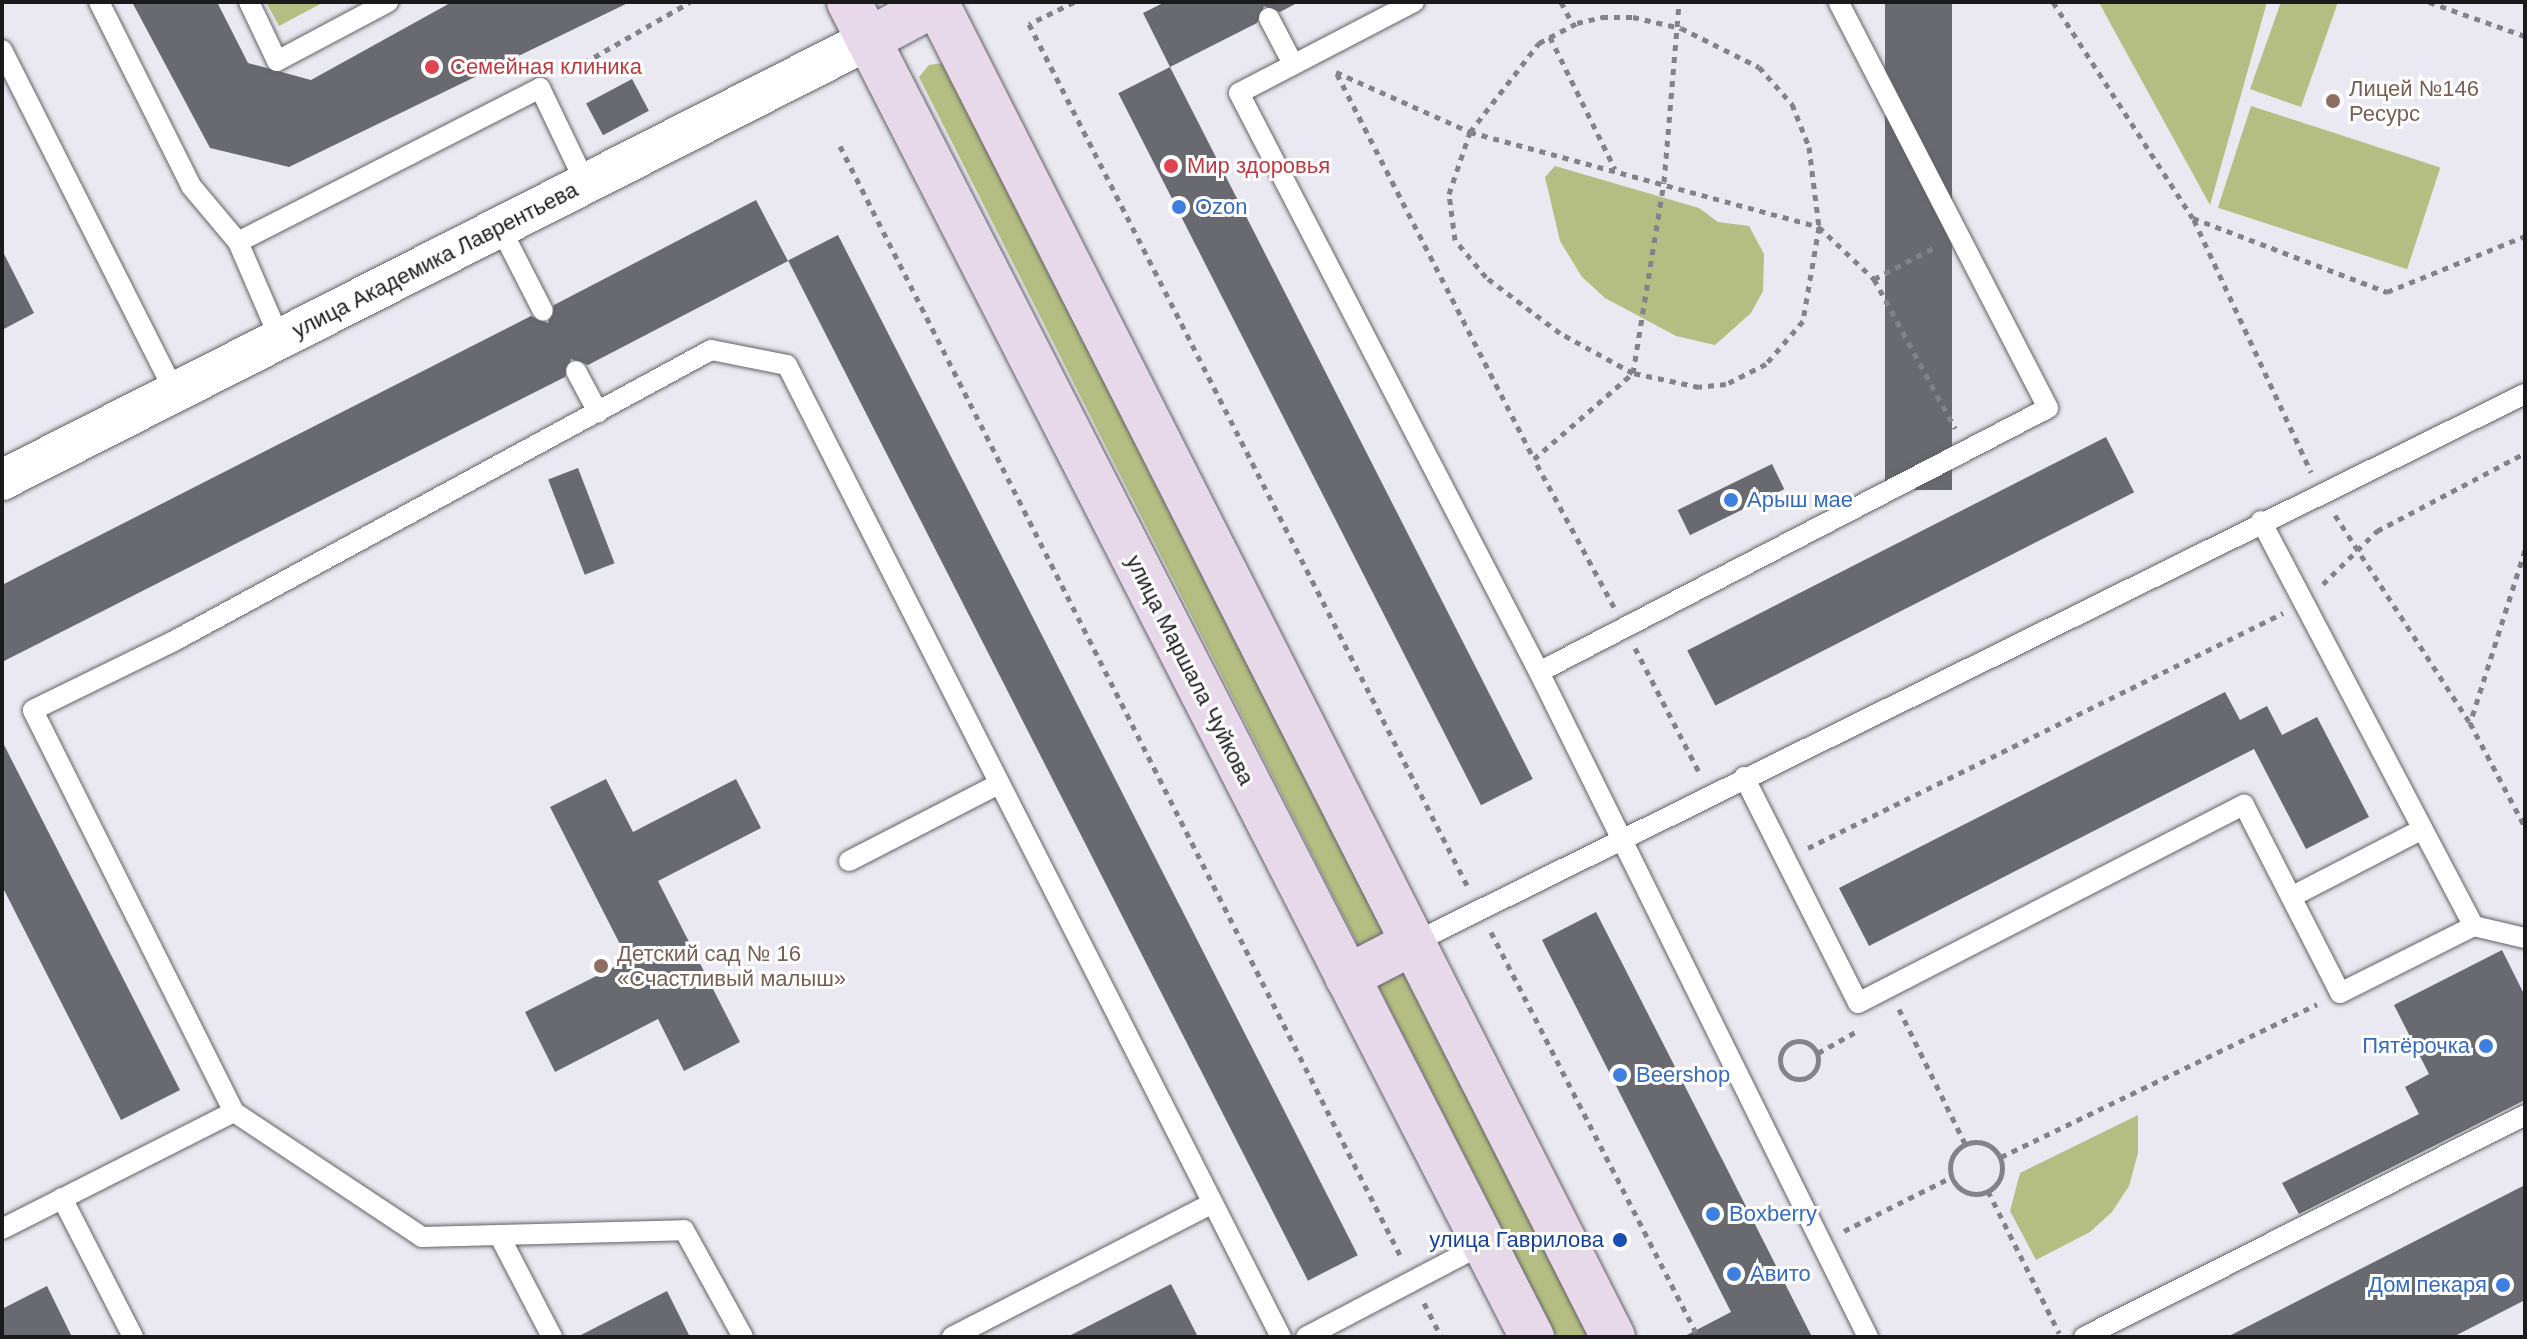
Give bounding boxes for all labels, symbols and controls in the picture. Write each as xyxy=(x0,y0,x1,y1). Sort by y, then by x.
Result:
place label: Семейная клиника xyxy=(450,54,642,80)
marker: Семейная клиника xyxy=(421,56,443,78)
place label: Лицей №146 Ресурс xyxy=(2349,75,2479,126)
marker: Лицей №146 Ресурс xyxy=(2324,92,2342,110)
place label: Мир здоровья xyxy=(1187,153,1330,179)
marker: Мир здоровья xyxy=(1162,157,1180,175)
street label: улица Академика Лаврентьева xyxy=(288,176,582,344)
place label: Ozon xyxy=(1195,194,1248,220)
marker: Ozon xyxy=(1170,198,1188,216)
place label: Арыш мае xyxy=(1747,487,1853,513)
marker: Арыш мае xyxy=(1722,491,1740,509)
street label: улица Маршала Чуйкова xyxy=(1120,551,1260,789)
place label: Детский сад № 16 «Счастливый малыш» xyxy=(617,940,846,992)
marker: Детский сад № 16 «Счастливый малыш» xyxy=(592,957,610,975)
place label: Пятёрочка xyxy=(2362,1033,2470,1059)
marker: Пятёрочка xyxy=(2477,1037,2495,1055)
place label: Beershop xyxy=(1636,1062,1730,1088)
marker: Beershop xyxy=(1611,1066,1629,1084)
place label: Boxberry xyxy=(1729,1201,1817,1227)
marker: Boxberry xyxy=(1704,1205,1722,1223)
place label: улица Гаврилова xyxy=(1429,1227,1604,1253)
marker: улица Гаврилова xyxy=(1611,1231,1629,1249)
place label: Авито xyxy=(1750,1261,1811,1287)
marker: Авито xyxy=(1725,1265,1743,1283)
place label: Дом пекаря xyxy=(2368,1272,2487,1298)
marker: Дом пекаря xyxy=(2494,1276,2512,1294)

